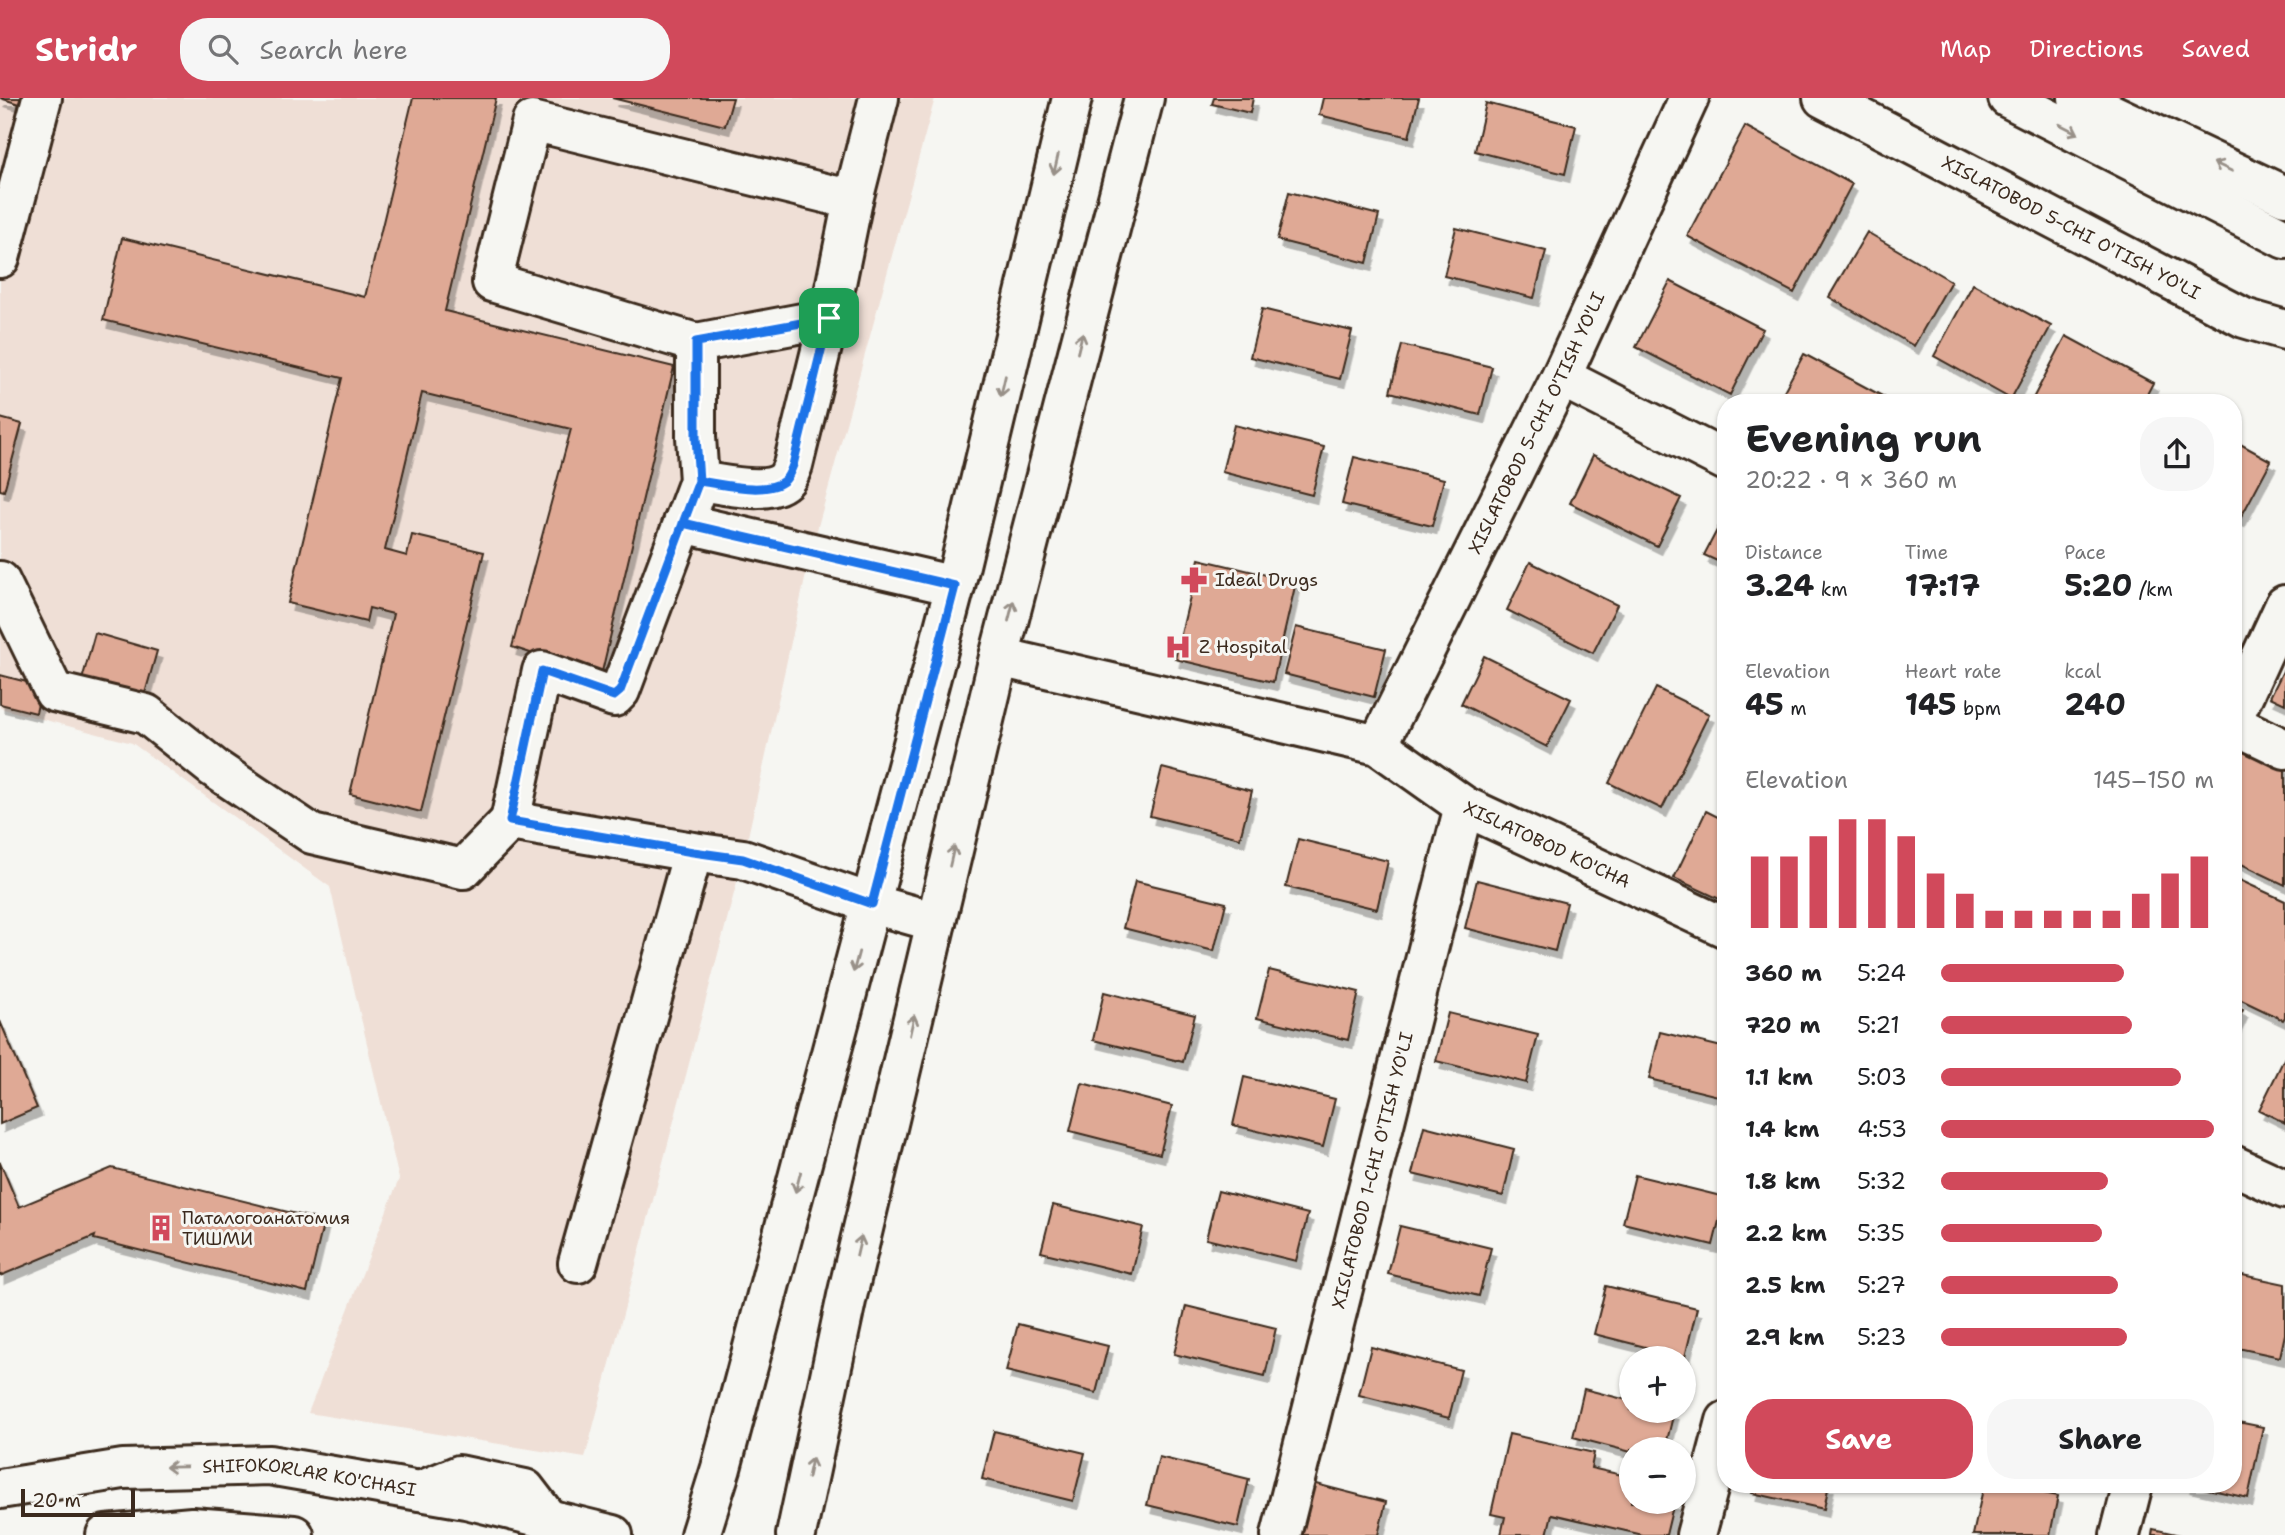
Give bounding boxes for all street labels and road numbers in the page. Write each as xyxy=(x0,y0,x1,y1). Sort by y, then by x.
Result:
street label: XISLATOBOD 5-CHI O'TISH YO'LI xyxy=(1938,150,2205,305)
street label: XISLATOBOD 5-CHI O'TISH YO'LI xyxy=(1463,288,1610,558)
street label: XISLATOBOD KO'CHA xyxy=(1460,796,1634,894)
street label: XISLATOBOD 1-CHI O'TISH YO'LI xyxy=(1326,1029,1419,1311)
street label: SHIFOKORLAR KO'CHASI xyxy=(202,1453,418,1502)

